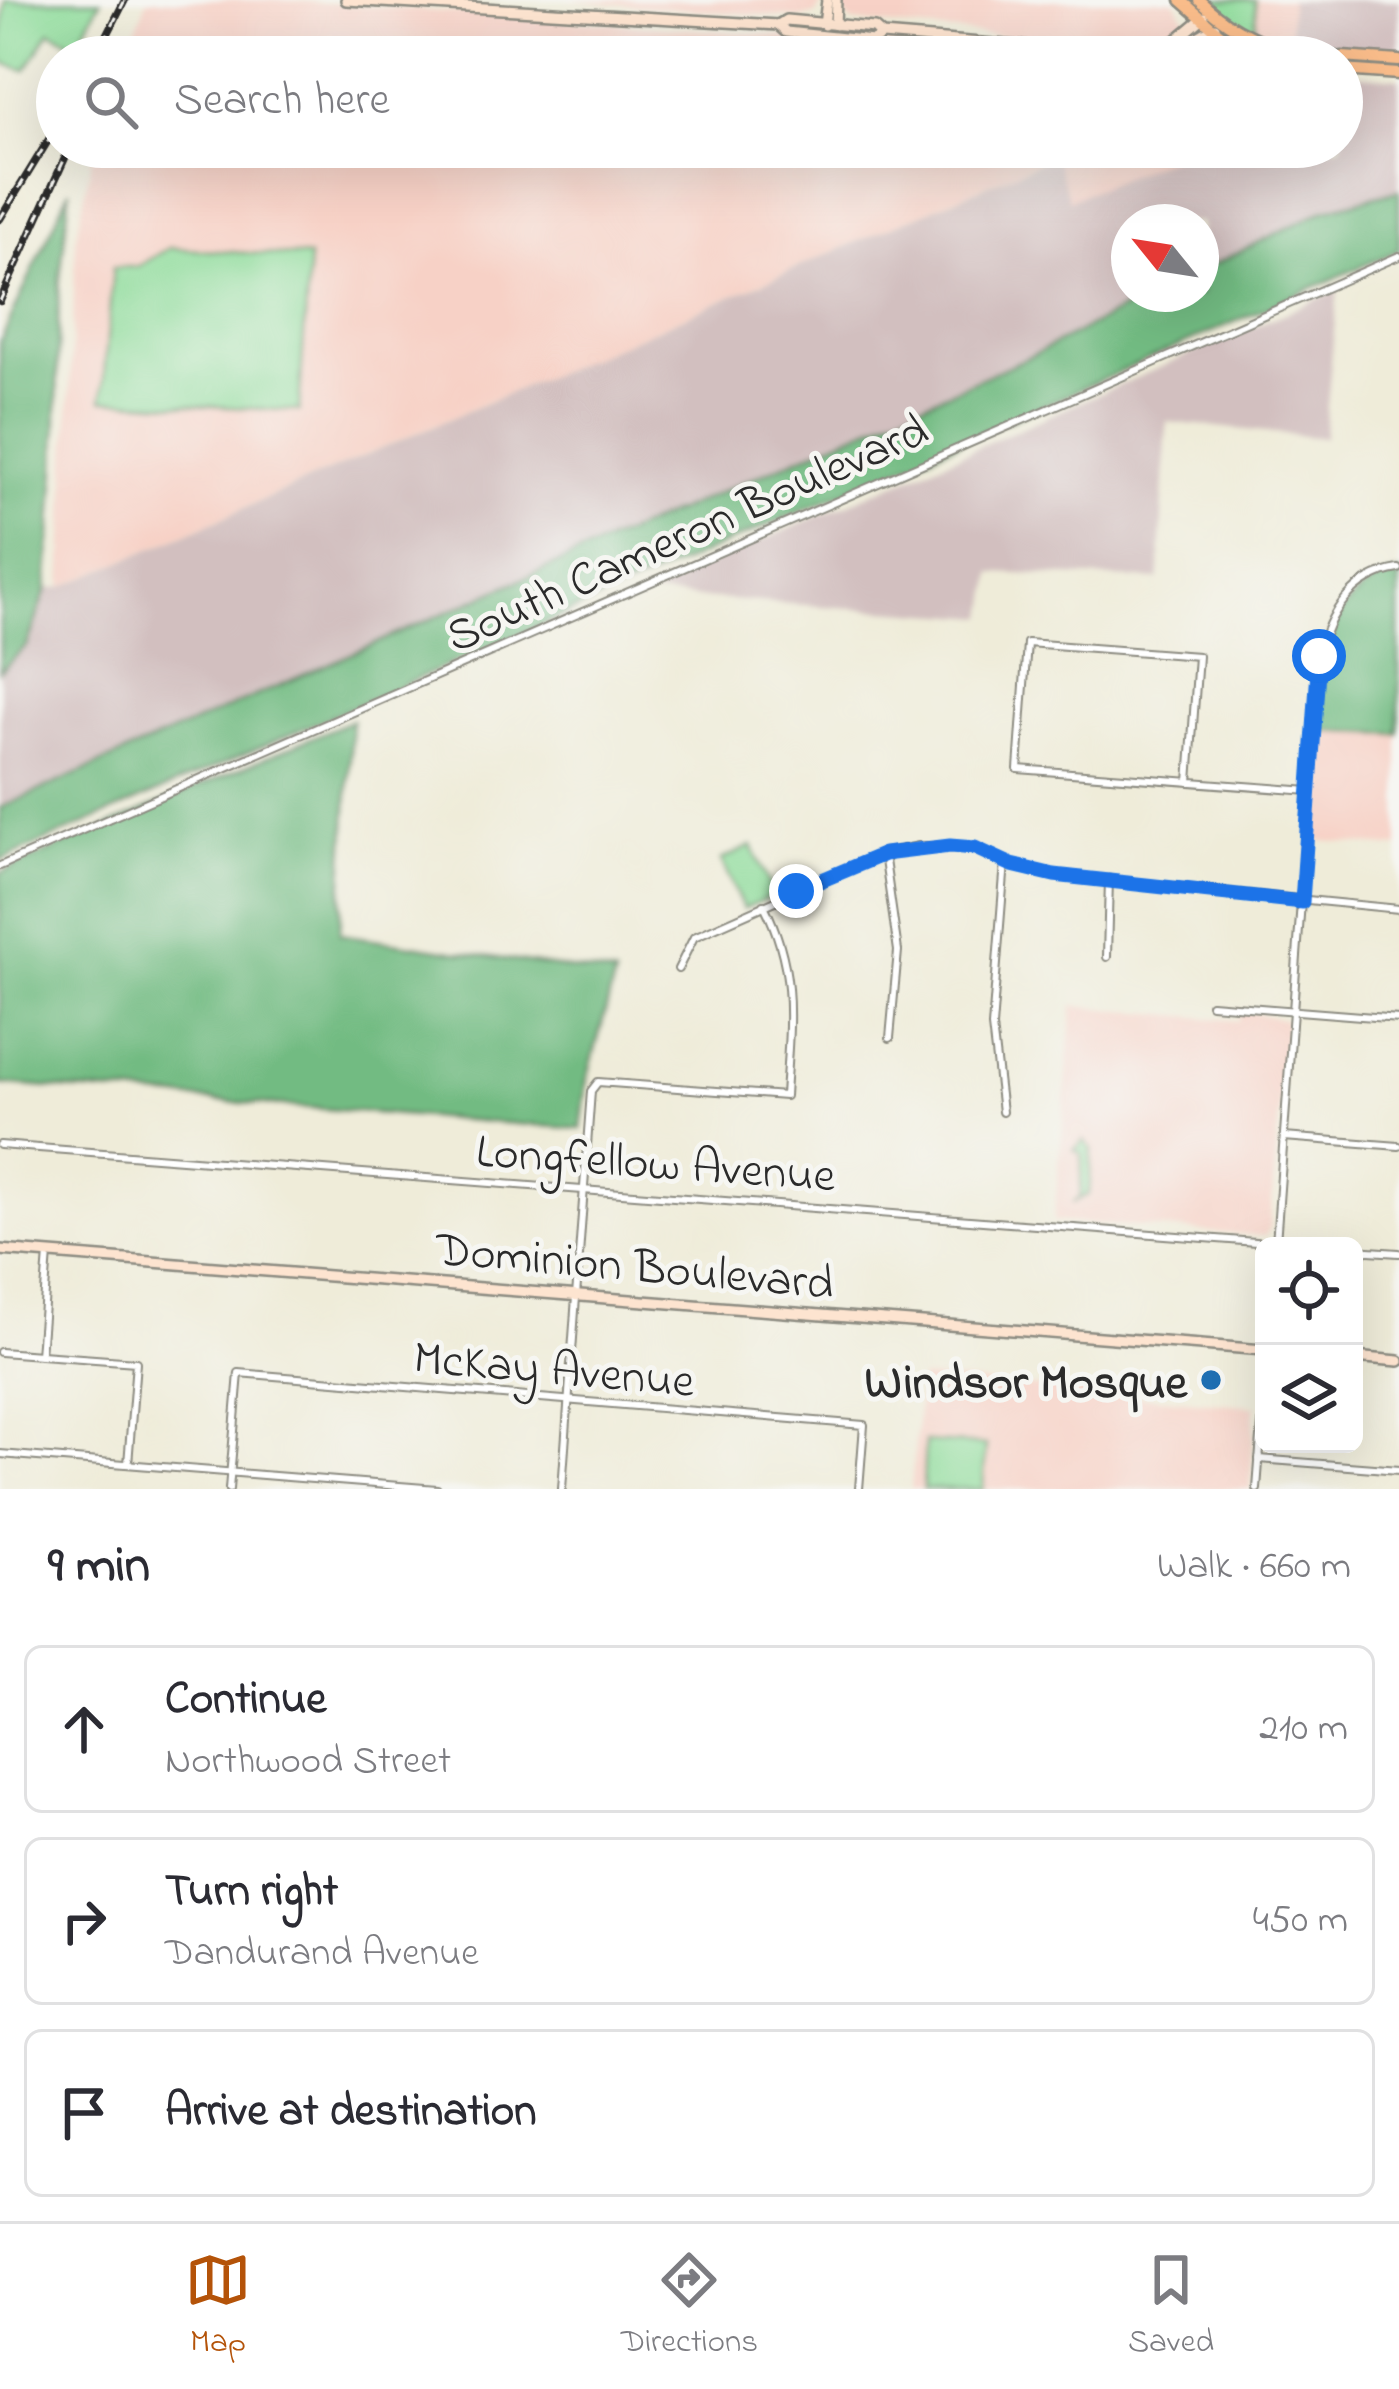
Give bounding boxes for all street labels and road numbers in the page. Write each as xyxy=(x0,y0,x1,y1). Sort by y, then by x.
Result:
street label: South Cameron Boulevard xyxy=(436,398,940,673)
street label: Longfellow Avenue xyxy=(474,1119,838,1214)
street label: Dominion Boulevard xyxy=(432,1217,837,1321)
street label: McKay Avenue xyxy=(410,1325,697,1419)

